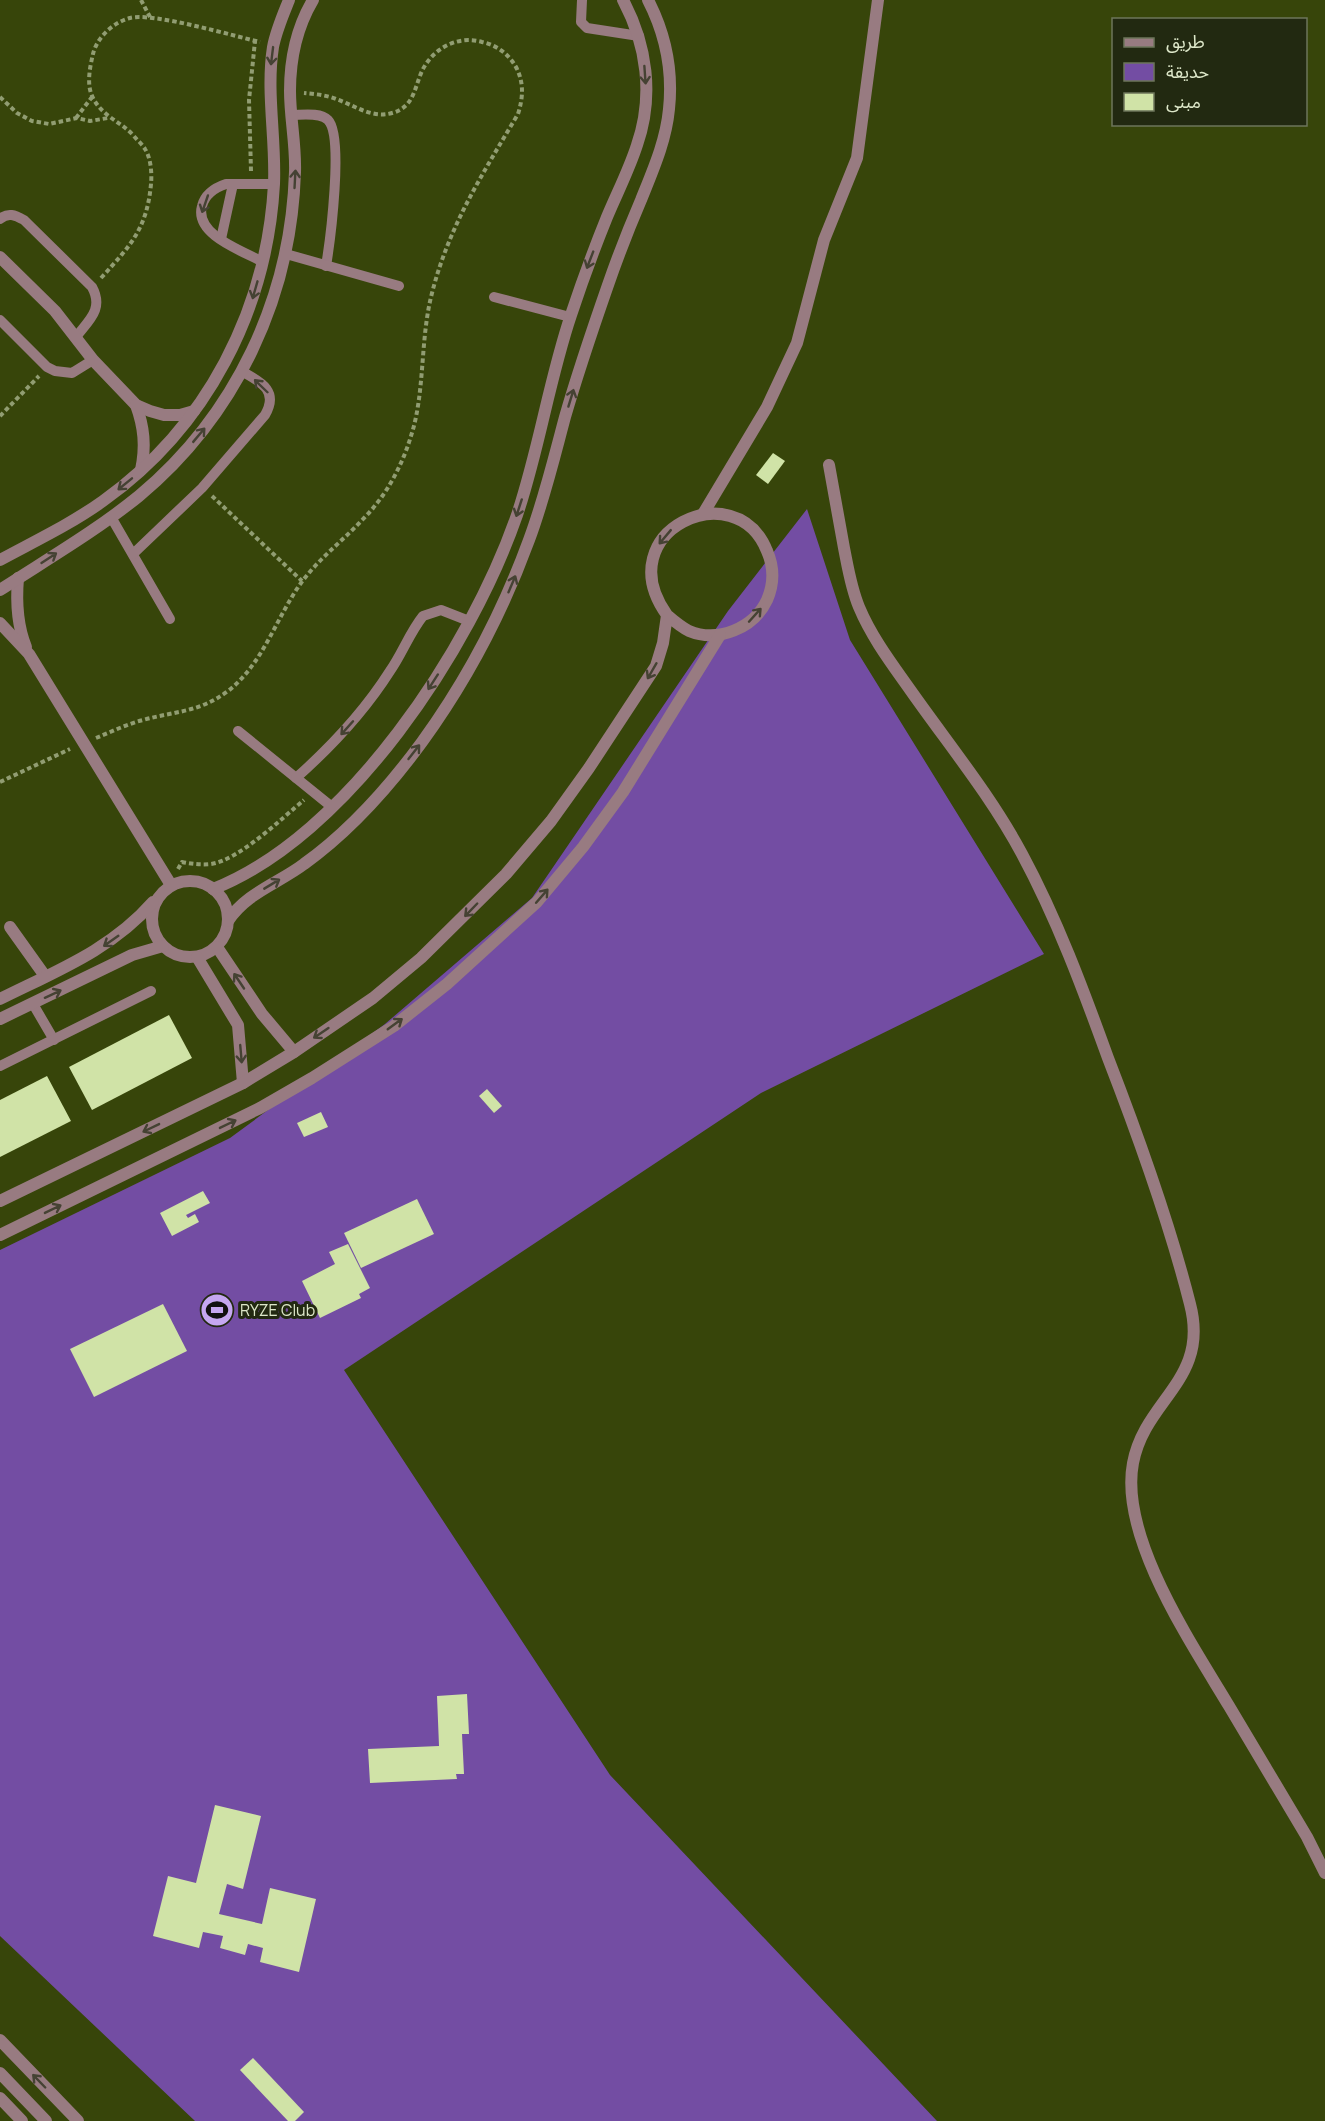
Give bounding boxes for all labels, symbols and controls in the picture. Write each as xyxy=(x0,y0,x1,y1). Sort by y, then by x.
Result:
legend xyxy=(1112,18,1307,126)
text: طريق xyxy=(1166,29,1205,53)
one-way arrow xyxy=(266,45,277,65)
text: حديقة xyxy=(1166,59,1209,83)
one-way arrow xyxy=(640,65,651,85)
text: مبنى xyxy=(1166,89,1201,113)
one-way arrow xyxy=(289,169,300,189)
one-way arrow xyxy=(198,194,209,213)
one-way arrow xyxy=(584,250,595,269)
one-way arrow xyxy=(249,280,261,299)
one-way arrow xyxy=(254,378,269,393)
one-way arrow xyxy=(566,389,577,408)
one-way arrow xyxy=(192,428,206,443)
one-way arrow xyxy=(117,477,133,490)
one-way arrow xyxy=(513,498,524,517)
one-way arrow xyxy=(658,529,672,544)
one-way arrow xyxy=(40,552,57,564)
one-way arrow xyxy=(507,575,518,593)
one-way arrow xyxy=(748,608,762,623)
one-way arrow xyxy=(646,662,658,679)
one-way arrow xyxy=(427,673,439,690)
one-way arrow xyxy=(340,720,354,735)
one-way arrow xyxy=(407,744,420,760)
one-way arrow xyxy=(263,877,280,889)
one-way arrow xyxy=(535,889,549,904)
one-way arrow xyxy=(464,902,479,917)
one-way arrow xyxy=(104,935,120,947)
one-way arrow xyxy=(233,973,245,989)
one-way arrow xyxy=(43,988,61,1000)
one-way arrow xyxy=(387,1018,403,1030)
one-way arrow xyxy=(313,1027,330,1040)
one-way arrow xyxy=(236,1044,247,1064)
one-way arrow xyxy=(218,1117,236,1129)
one-way arrow xyxy=(142,1122,160,1134)
one-way arrow xyxy=(43,1203,61,1214)
sports icon: RYZE Club xyxy=(199,1292,235,1328)
place label: RYZE Club xyxy=(240,1299,315,1321)
one-way arrow xyxy=(32,2073,46,2088)

